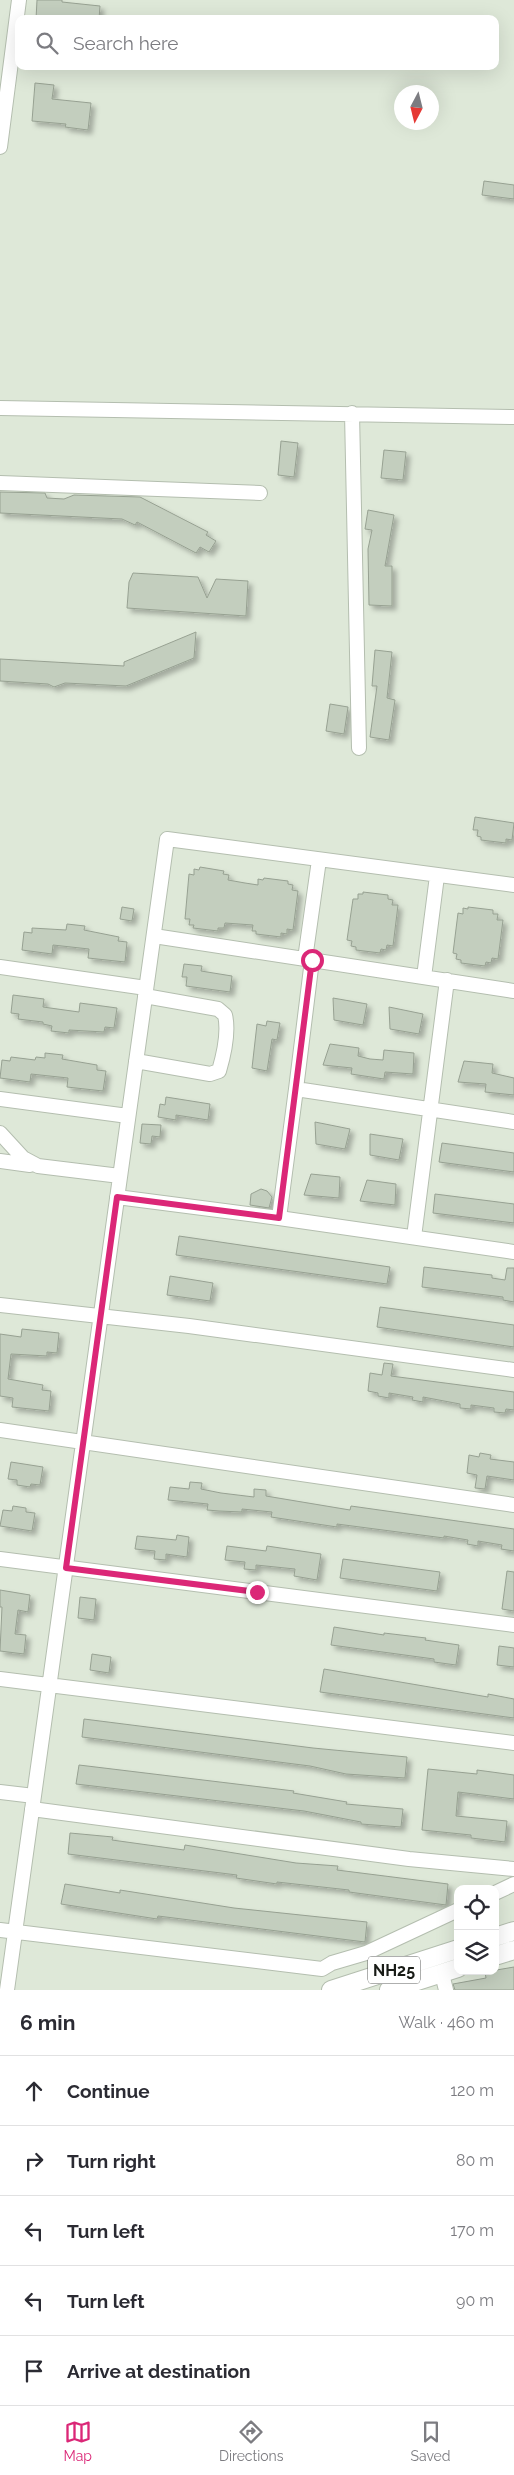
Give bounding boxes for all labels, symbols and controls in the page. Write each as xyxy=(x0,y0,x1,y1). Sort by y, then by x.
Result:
search box xyxy=(15,15,499,70)
icon: search xyxy=(33,29,61,57)
text: Search here xyxy=(73,32,179,54)
north arrow xyxy=(394,85,439,130)
route start xyxy=(301,949,324,972)
route end xyxy=(246,1581,269,1604)
map controls xyxy=(454,1885,499,1975)
button: locate xyxy=(454,1885,499,1930)
button: layers xyxy=(454,1930,499,1975)
road number: NH25 xyxy=(368,1956,420,1984)
text: 6 min xyxy=(20,2010,75,2035)
text: Walk · 460 m xyxy=(398,2013,494,2032)
icon: ahead xyxy=(20,2077,48,2105)
text: Continue xyxy=(67,2080,150,2102)
text: 120 m xyxy=(450,2081,494,2100)
icon: right xyxy=(20,2147,48,2175)
text: Turn right xyxy=(67,2150,156,2172)
text: 80 m xyxy=(456,2151,494,2170)
icon: left xyxy=(20,2217,48,2245)
text: Turn left xyxy=(67,2220,144,2242)
text: 170 m xyxy=(450,2221,494,2240)
icon: left xyxy=(20,2287,48,2315)
text: Turn left xyxy=(67,2290,144,2312)
text: 90 m xyxy=(456,2291,494,2310)
icon: arrive xyxy=(20,2357,48,2385)
text: Arrive at destination xyxy=(67,2360,251,2382)
tab: Map xyxy=(63,2418,92,2464)
tab: Directions xyxy=(219,2418,284,2464)
tab: Saved xyxy=(410,2418,451,2464)

